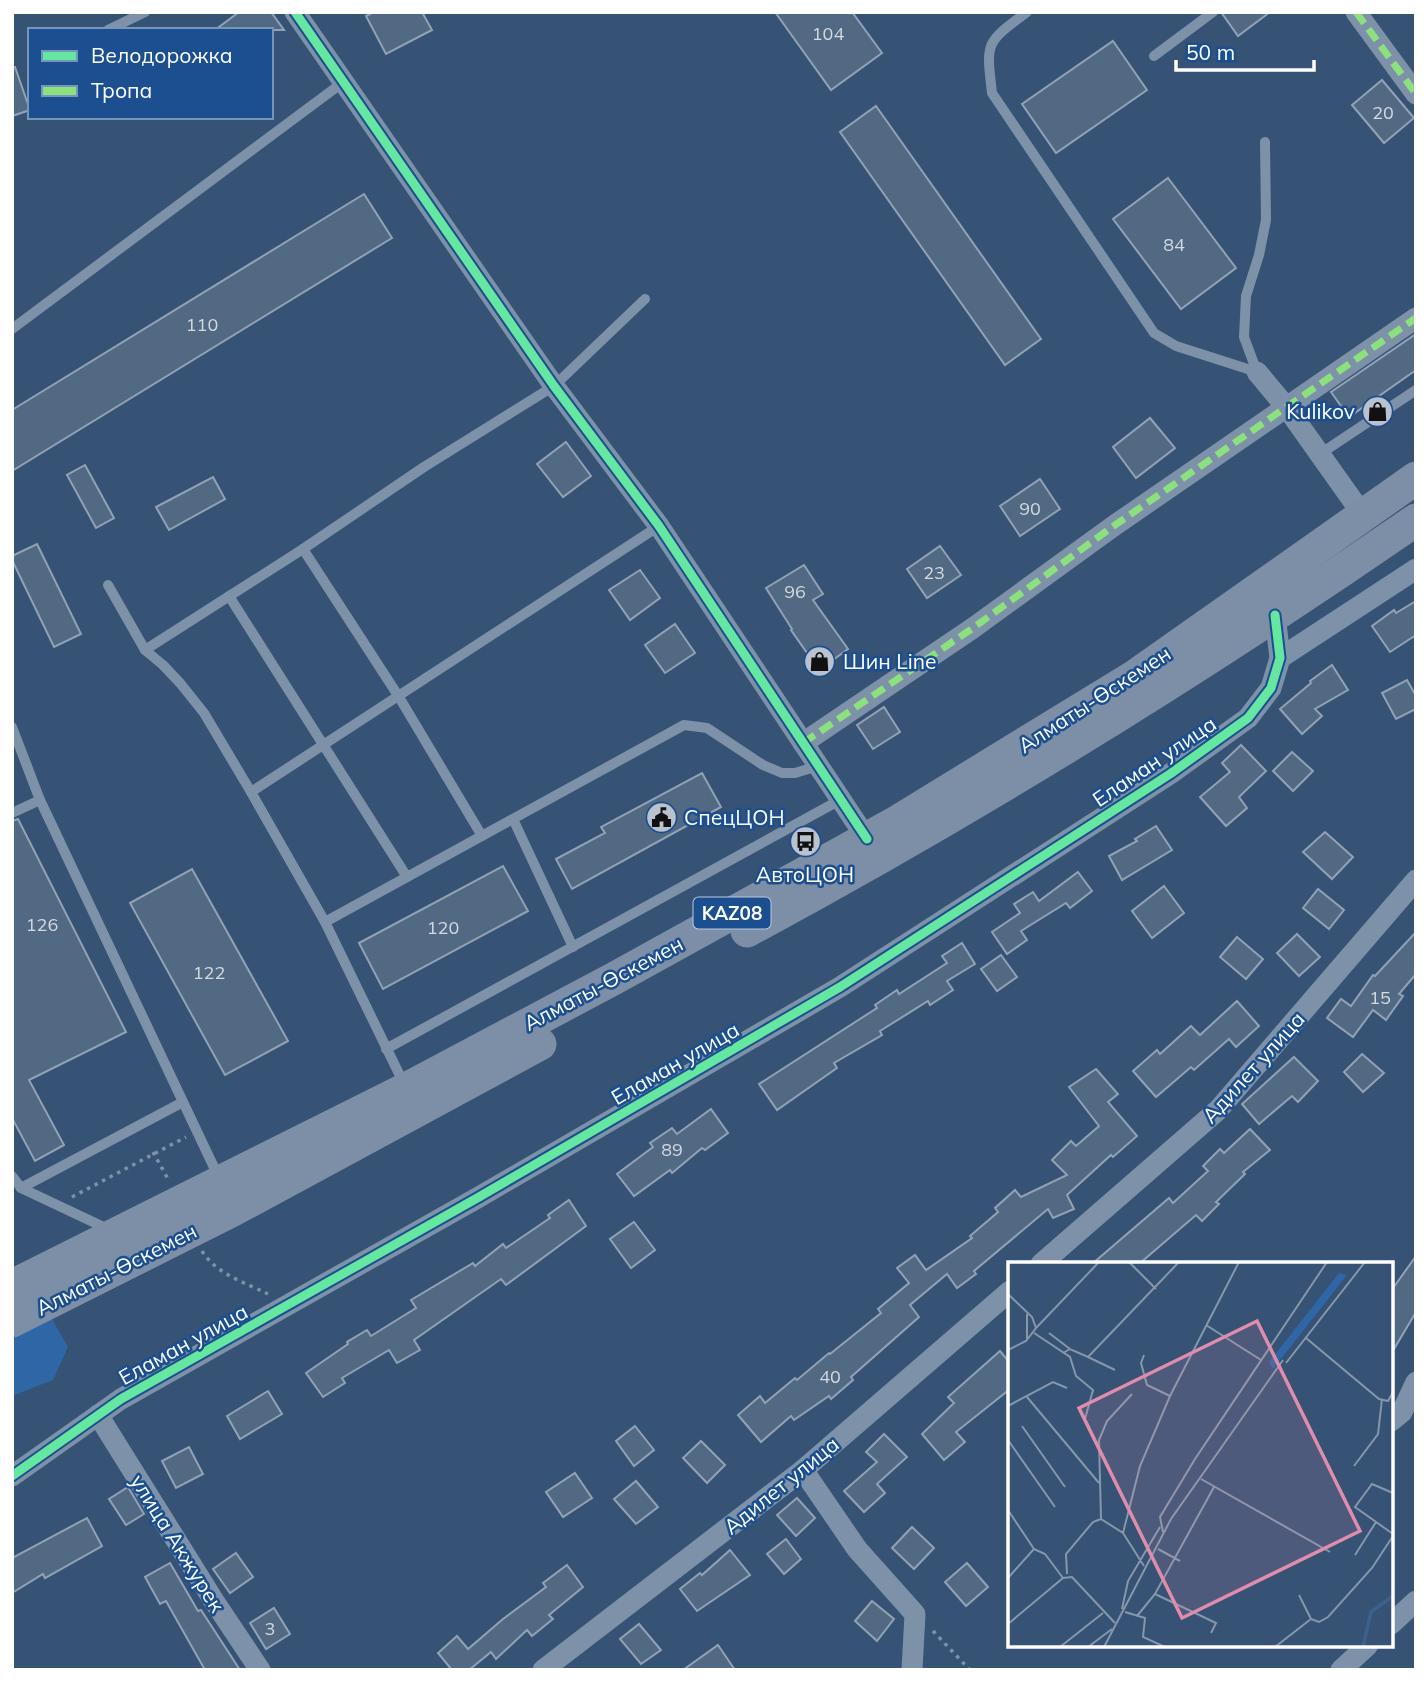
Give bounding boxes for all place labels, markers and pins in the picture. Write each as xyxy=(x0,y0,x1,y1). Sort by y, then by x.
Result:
shop icon: Kulikov xyxy=(1361,394,1395,428)
place label: Kulikov xyxy=(1286,398,1355,424)
shop icon: Шин Line xyxy=(803,644,837,678)
place label: Шин Line xyxy=(843,648,936,674)
public building icon: СпецЦОН xyxy=(644,800,678,834)
place label: СпецЦОН xyxy=(684,804,785,830)
bus stop icon: АвтоЦОН xyxy=(788,825,822,859)
place label: АвтоЦОН xyxy=(756,861,854,887)

